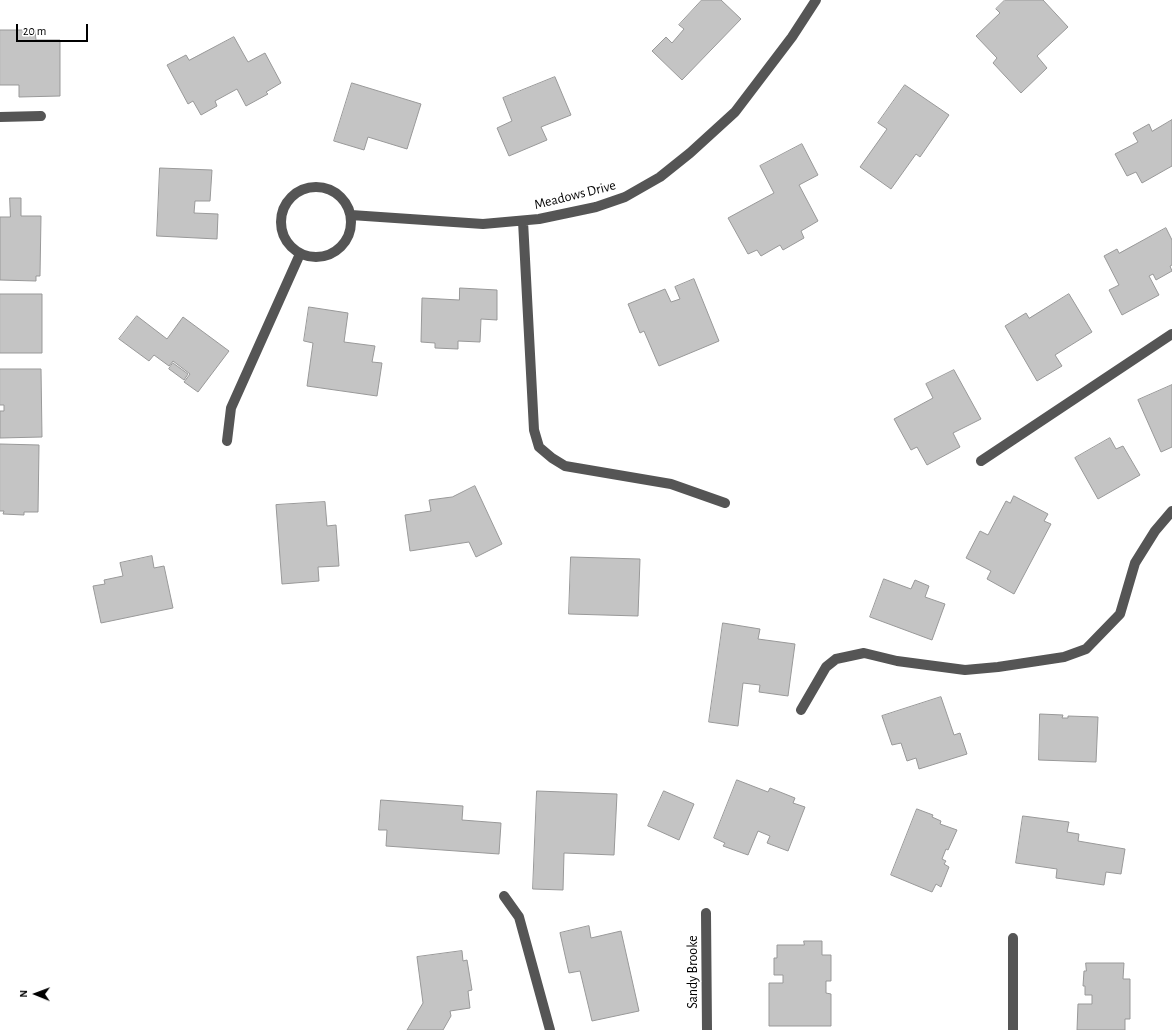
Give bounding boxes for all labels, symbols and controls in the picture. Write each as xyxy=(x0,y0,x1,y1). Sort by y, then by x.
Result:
scale bar xyxy=(18,16,90,42)
text: 20 m xyxy=(23,25,46,37)
street label: Meadows Drive xyxy=(532,177,618,213)
street label: Sandy Brooke xyxy=(685,935,701,1009)
north arrow xyxy=(16,974,56,1014)
text: N xyxy=(18,990,29,998)

